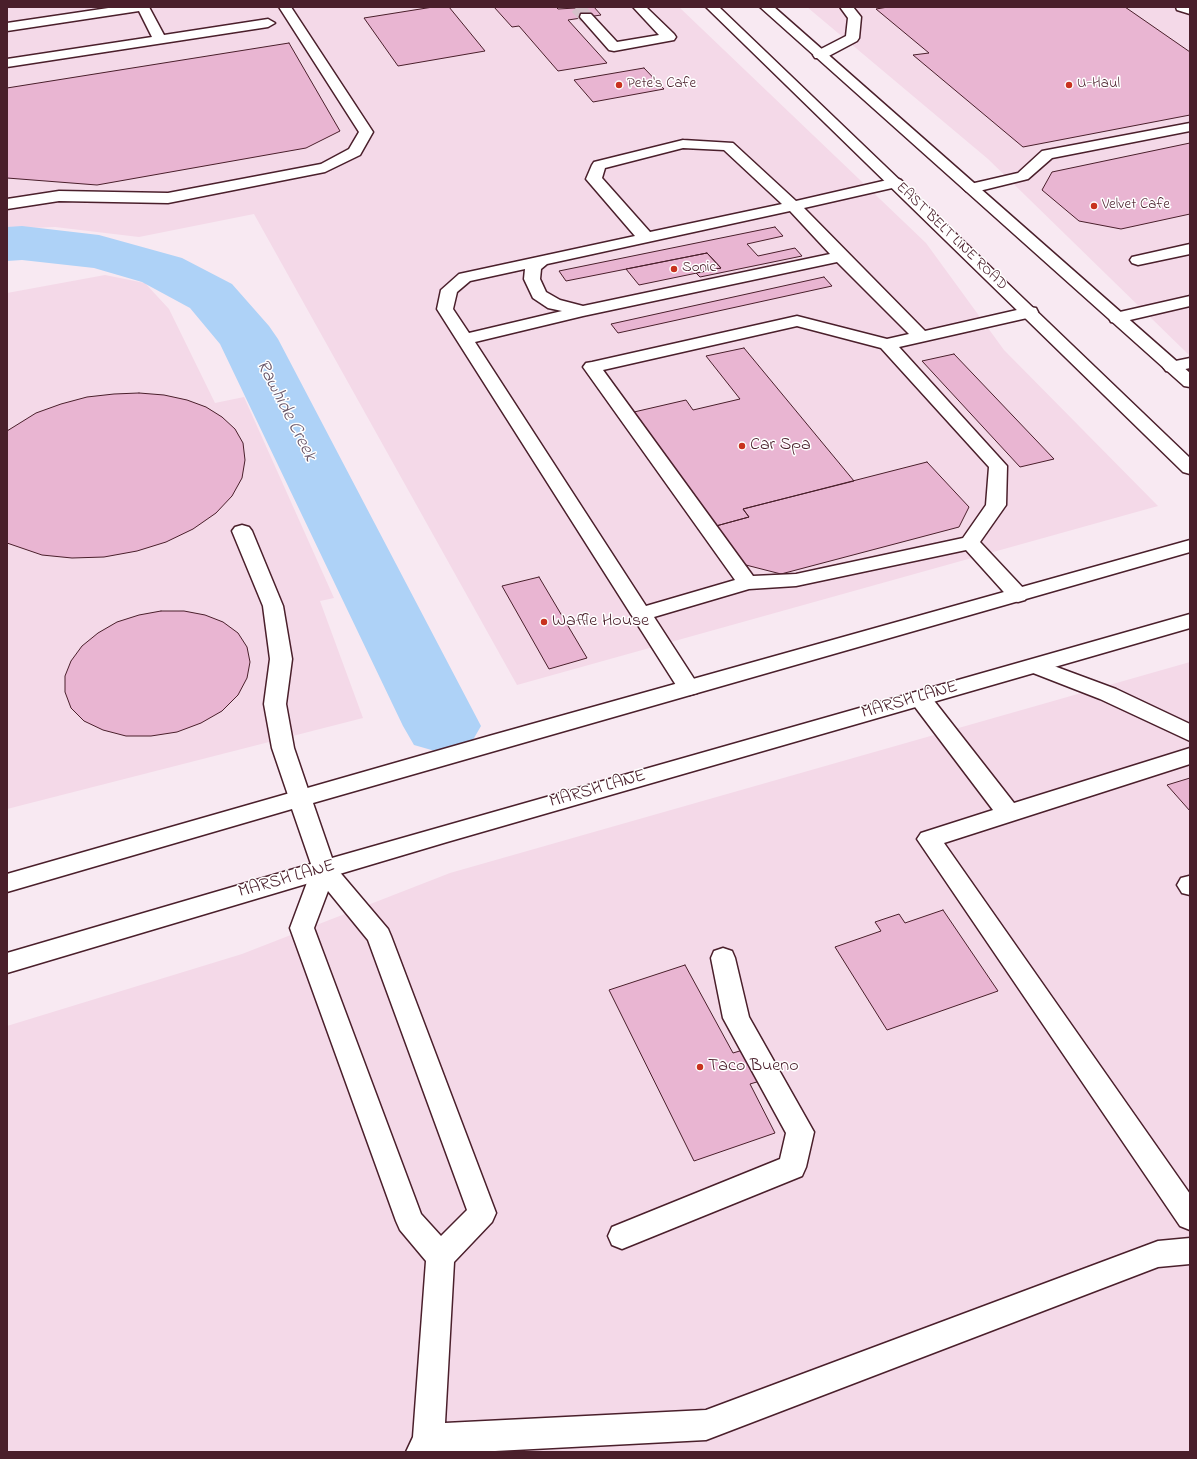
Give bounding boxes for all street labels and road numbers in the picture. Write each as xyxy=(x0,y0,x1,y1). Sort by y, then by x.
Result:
street label: EAST BELT LINE ROAD xyxy=(892,179,1010,295)
street label: MARSH LANE xyxy=(859,677,961,725)
street label: MARSH LANE xyxy=(547,766,649,814)
street label: MARSH LANE xyxy=(236,856,338,904)

